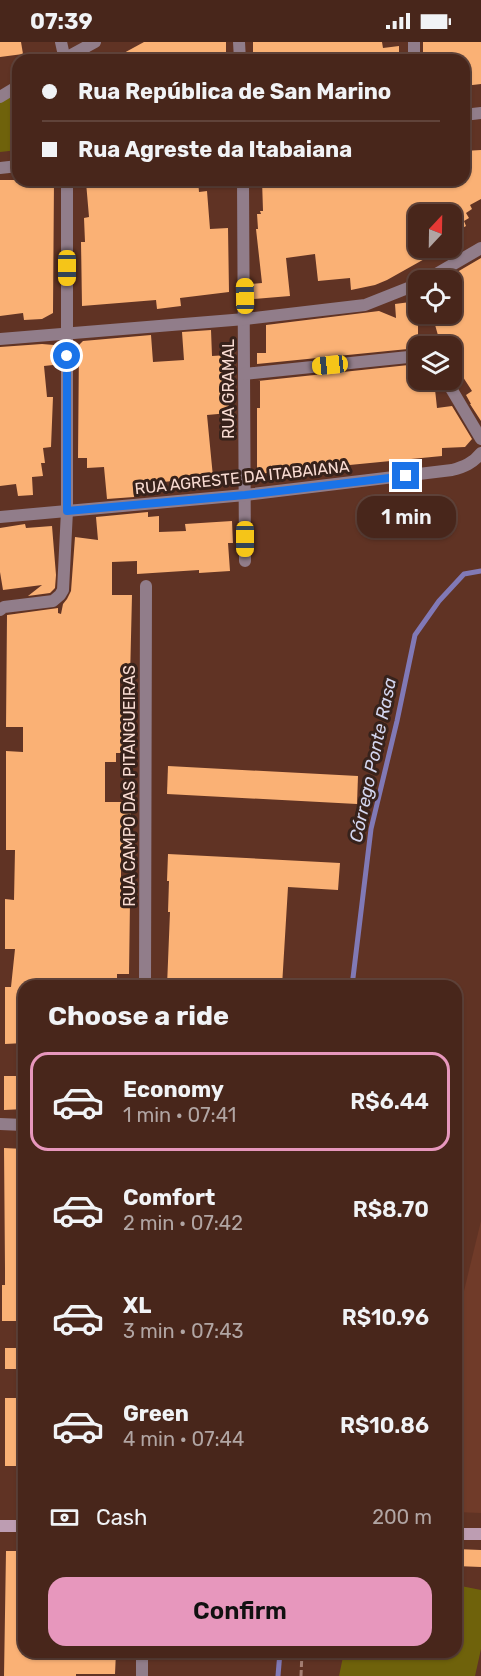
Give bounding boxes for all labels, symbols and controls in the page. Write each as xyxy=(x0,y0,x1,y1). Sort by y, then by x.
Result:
text: 07:39 xyxy=(30,8,93,35)
text: Rua República de San Marino xyxy=(78,78,391,105)
text: Rua Agreste da Itabaiana xyxy=(78,136,352,163)
north arrow xyxy=(408,204,462,258)
map controls xyxy=(408,204,462,390)
car xyxy=(58,250,76,286)
button: locate xyxy=(408,270,462,324)
car xyxy=(236,278,254,314)
button: layers xyxy=(408,336,462,390)
street label: RUA GRAMAL xyxy=(219,339,238,439)
route start xyxy=(53,342,80,369)
car xyxy=(311,354,349,376)
street label: RUA AGRESTE DA ITABAIANA xyxy=(134,457,351,498)
route end xyxy=(392,462,419,489)
callout: 1 min xyxy=(356,497,456,539)
text: 1 min xyxy=(381,505,432,529)
car xyxy=(236,521,254,557)
street label: RUA CAMPO DAS PITANGUEIRAS xyxy=(120,665,139,907)
water label: Córrego Ponte Rasa xyxy=(345,675,401,844)
text: Choose a ride xyxy=(48,1000,229,1032)
icon: car xyxy=(51,1075,105,1129)
text: Economy xyxy=(123,1076,224,1103)
text: R$6.44 xyxy=(350,1088,429,1115)
text: 1 min · 07:41 xyxy=(123,1103,236,1127)
icon: car xyxy=(51,1183,105,1237)
text: Comfort xyxy=(123,1184,215,1211)
text: R$8.70 xyxy=(353,1196,429,1223)
text: 2 min · 07:42 xyxy=(123,1211,243,1235)
icon: car xyxy=(51,1291,105,1345)
text: XL xyxy=(123,1292,151,1319)
text: R$10.96 xyxy=(342,1304,429,1331)
text: 3 min · 07:43 xyxy=(123,1319,244,1343)
icon: car xyxy=(51,1399,105,1453)
text: Green xyxy=(123,1400,189,1427)
text: R$10.86 xyxy=(340,1412,429,1439)
text: 4 min · 07:44 xyxy=(123,1427,244,1451)
icon: cash xyxy=(48,1501,81,1534)
text: Cash xyxy=(96,1504,147,1531)
text: 200 m xyxy=(372,1505,432,1529)
button: Confirm xyxy=(48,1577,432,1646)

